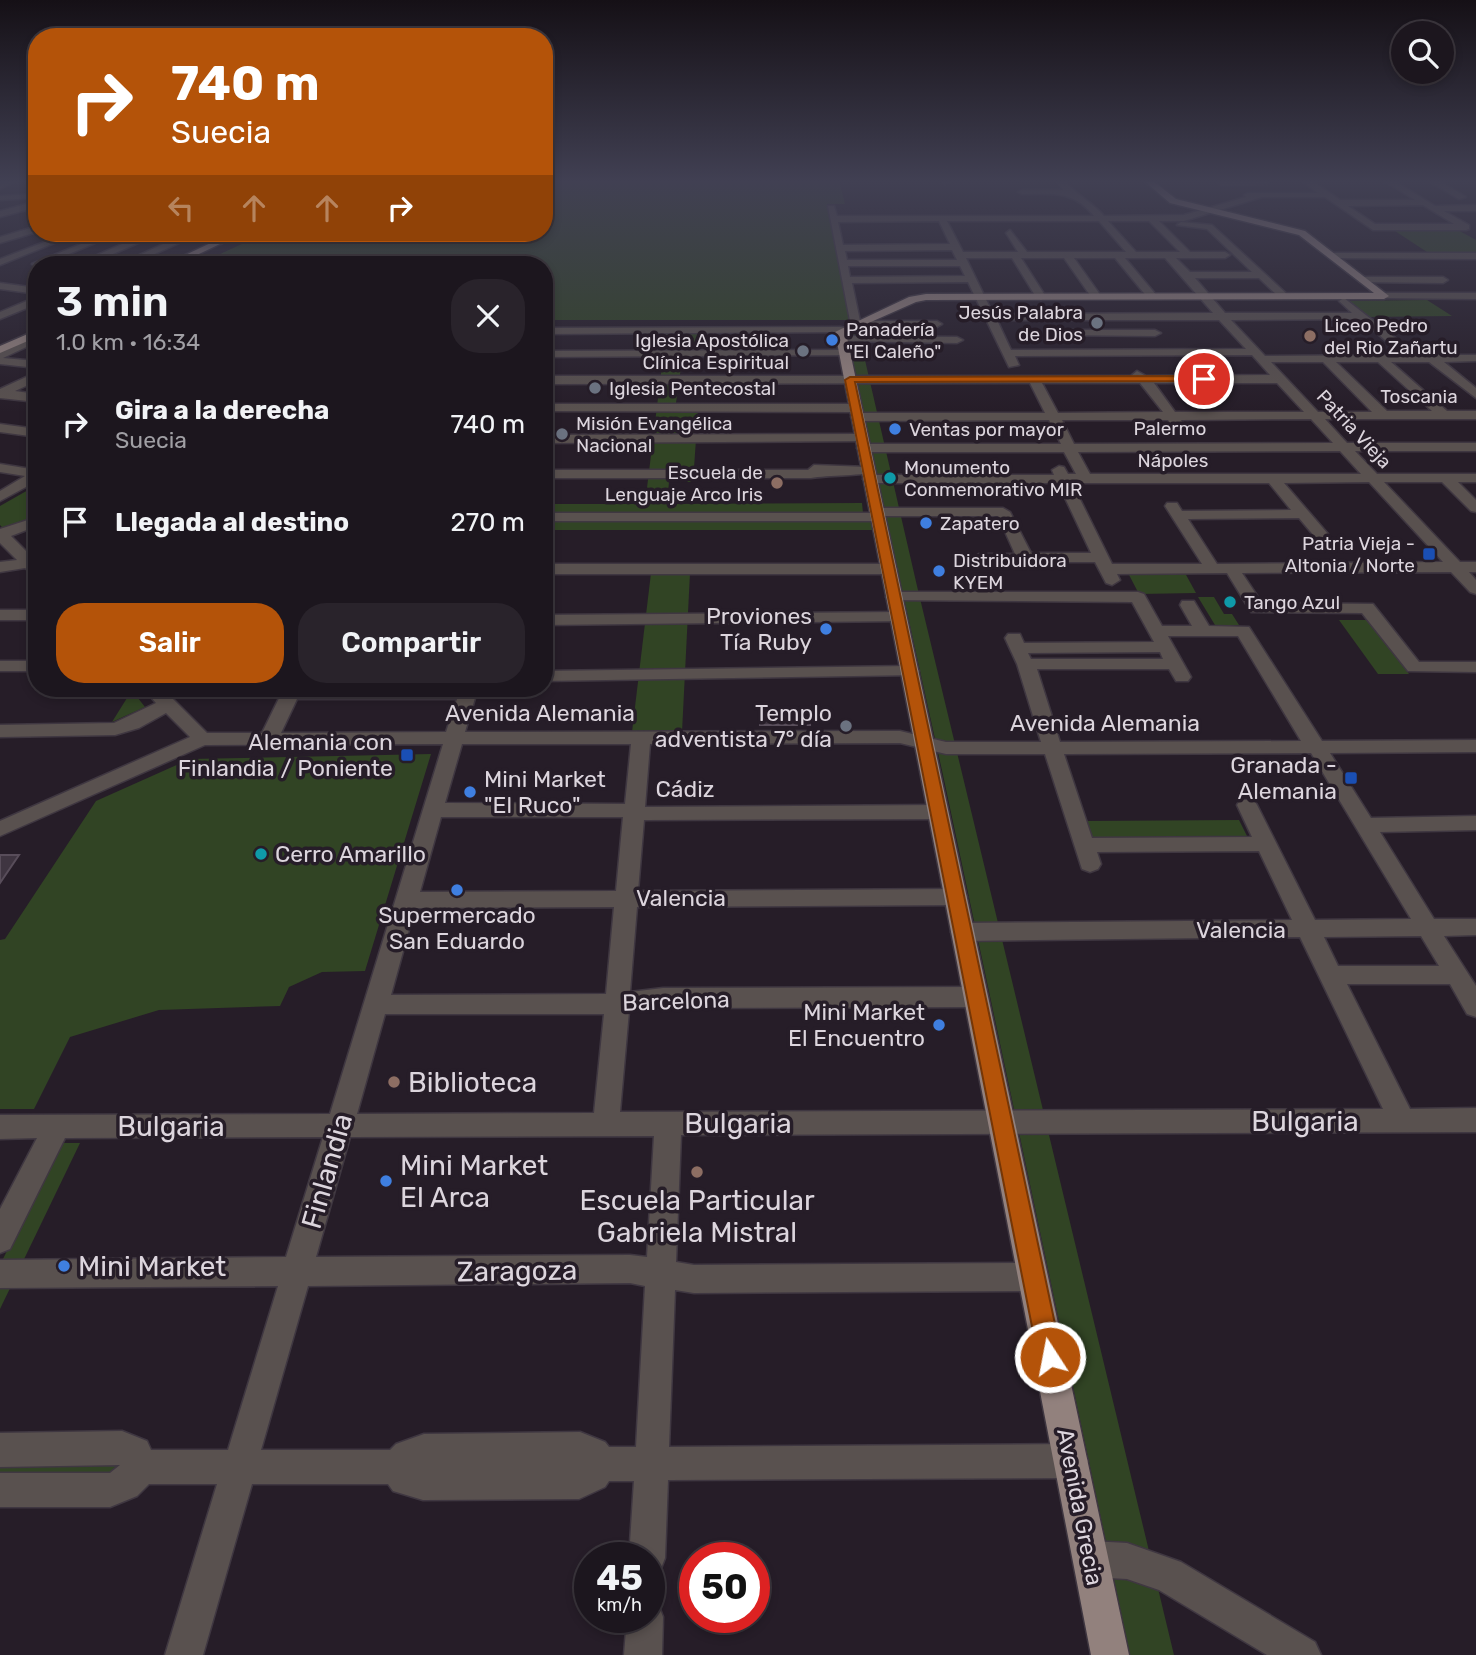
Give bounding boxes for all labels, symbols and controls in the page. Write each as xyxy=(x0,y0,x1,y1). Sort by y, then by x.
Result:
map controls xyxy=(1391,21,1454,84)
button: search xyxy=(1391,21,1454,84)
text: 740 m xyxy=(171,54,320,112)
icon: right xyxy=(56,56,147,147)
text: Suecia xyxy=(171,113,271,151)
icon: left xyxy=(162,189,200,227)
icon: ahead xyxy=(235,189,273,227)
icon: ahead xyxy=(308,189,346,227)
icon: right xyxy=(381,189,419,227)
text: 3 min xyxy=(56,277,169,327)
button: close xyxy=(451,279,525,353)
place label: Jesús Palabra de Dios xyxy=(958,301,1083,346)
place label: Liceo Pedro del Rio Zañartu xyxy=(1324,314,1458,359)
marker: Jesús Palabra de Dios xyxy=(1089,315,1105,331)
place label: Panadería "El Caleño" xyxy=(846,318,941,363)
text: 1.0 km · 16:34 xyxy=(56,328,200,356)
marker: Liceo Pedro del Rio Zañartu xyxy=(1302,328,1318,344)
place label: Iglesia Apostólica Clínica Espiritual xyxy=(635,329,789,374)
marker: Panadería "El Caleño" xyxy=(824,332,840,348)
marker: Iglesia Apostólica Clínica Espiritual xyxy=(795,343,811,359)
pin xyxy=(1174,349,1234,409)
icon: arrive xyxy=(1185,360,1223,398)
place label: Iglesia Pentecostal xyxy=(609,377,776,400)
marker: Iglesia Pentecostal xyxy=(587,380,603,396)
street label: Patria Vieja xyxy=(1312,385,1396,473)
street label: Toscania xyxy=(1380,385,1458,408)
text: Gira a la derecha xyxy=(115,395,329,426)
icon: right xyxy=(56,405,94,443)
text: 740 m xyxy=(450,409,525,440)
place label: Misión Evangélica Nacional xyxy=(576,412,733,457)
street label: Palermo xyxy=(1134,417,1206,440)
place label: Ventas por mayor xyxy=(909,418,1065,441)
marker: Ventas por mayor xyxy=(887,421,903,437)
text: Suecia xyxy=(115,426,187,454)
marker: Misión Evangélica Nacional xyxy=(554,426,570,442)
street label: Nápoles xyxy=(1138,449,1208,472)
place label: Monumento Conmemorativo MIR xyxy=(904,456,1082,501)
place label: Escuela de Lenguaje Arco Iris xyxy=(605,461,763,506)
marker: Monumento Conmemorativo MIR xyxy=(882,470,898,486)
marker: Escuela de Lenguaje Arco Iris xyxy=(769,475,785,491)
icon: arrive xyxy=(56,503,94,541)
text: Llegada al destino xyxy=(115,507,349,538)
text: 270 m xyxy=(450,507,525,538)
place label: Zapatero xyxy=(940,512,1020,535)
marker: Zapatero xyxy=(918,515,934,531)
place label: Patria Vieja - Altonia / Norte xyxy=(1285,532,1415,577)
marker: Patria Vieja - Altonia / Norte xyxy=(1421,546,1437,562)
place label: Distribuidora KYEM xyxy=(953,549,1067,594)
marker: Distribuidora KYEM xyxy=(931,563,947,579)
place label: Tango Azul xyxy=(1244,591,1340,614)
marker: Tango Azul xyxy=(1222,594,1238,610)
place label: Proviones Tía Ruby xyxy=(706,602,812,656)
button: Salir xyxy=(56,603,284,683)
button: Compartir xyxy=(298,603,525,683)
marker: Proviones Tía Ruby xyxy=(818,621,834,637)
street label: Avenida Alemania xyxy=(445,699,635,727)
place label: Templo adventista 7° día xyxy=(655,699,832,753)
street label: Avenida Alemania xyxy=(1010,709,1200,737)
marker: Templo adventista 7° día xyxy=(838,718,854,734)
place label: Alemania con Finlandia / Poniente xyxy=(178,728,393,782)
marker: Alemania con Finlandia / Poniente xyxy=(399,747,415,763)
place label: Granada - Alemania xyxy=(1230,751,1337,805)
place label: Mini Market "El Ruco" xyxy=(484,765,606,819)
marker: Granada - Alemania xyxy=(1343,770,1359,786)
street label: Cádiz xyxy=(656,775,714,803)
marker: Mini Market "El Ruco" xyxy=(462,784,478,800)
place label: Cerro Amarillo xyxy=(275,840,426,868)
marker: Cerro Amarillo xyxy=(253,846,269,862)
marker: Supermercado San Eduardo xyxy=(449,882,465,898)
street label: Valencia xyxy=(636,884,726,912)
place label: Supermercado San Eduardo xyxy=(378,901,536,955)
street label: Valencia xyxy=(1196,916,1286,944)
street label: Barcelona xyxy=(622,985,730,1017)
place label: Mini Market El Encuentro xyxy=(788,998,925,1052)
marker: Mini Market El Encuentro xyxy=(931,1017,947,1033)
place label: Biblioteca xyxy=(408,1066,537,1099)
marker: Biblioteca xyxy=(386,1074,402,1090)
street label: Bulgaria xyxy=(1251,1105,1359,1138)
street label: Bulgaria xyxy=(684,1107,792,1140)
street label: Bulgaria xyxy=(117,1110,225,1143)
street label: Finlandia xyxy=(295,1110,359,1232)
place label: Mini Market El Arca xyxy=(400,1149,548,1214)
marker: Escuela Particular Gabriela Mistral xyxy=(689,1164,705,1180)
marker: Mini Market El Arca xyxy=(378,1173,394,1189)
place label: Escuela Particular Gabriela Mistral xyxy=(579,1184,815,1249)
place label: Mini Market xyxy=(78,1250,226,1283)
street label: Zaragoza xyxy=(456,1253,578,1289)
marker: Mini Market xyxy=(56,1258,72,1274)
position arrow xyxy=(1013,1320,1087,1394)
street label: Avenida Grecia xyxy=(1051,1426,1109,1588)
speed limit sign: 50 xyxy=(679,1542,770,1633)
text: 45 xyxy=(596,1557,643,1599)
text: km/h xyxy=(597,1594,642,1616)

